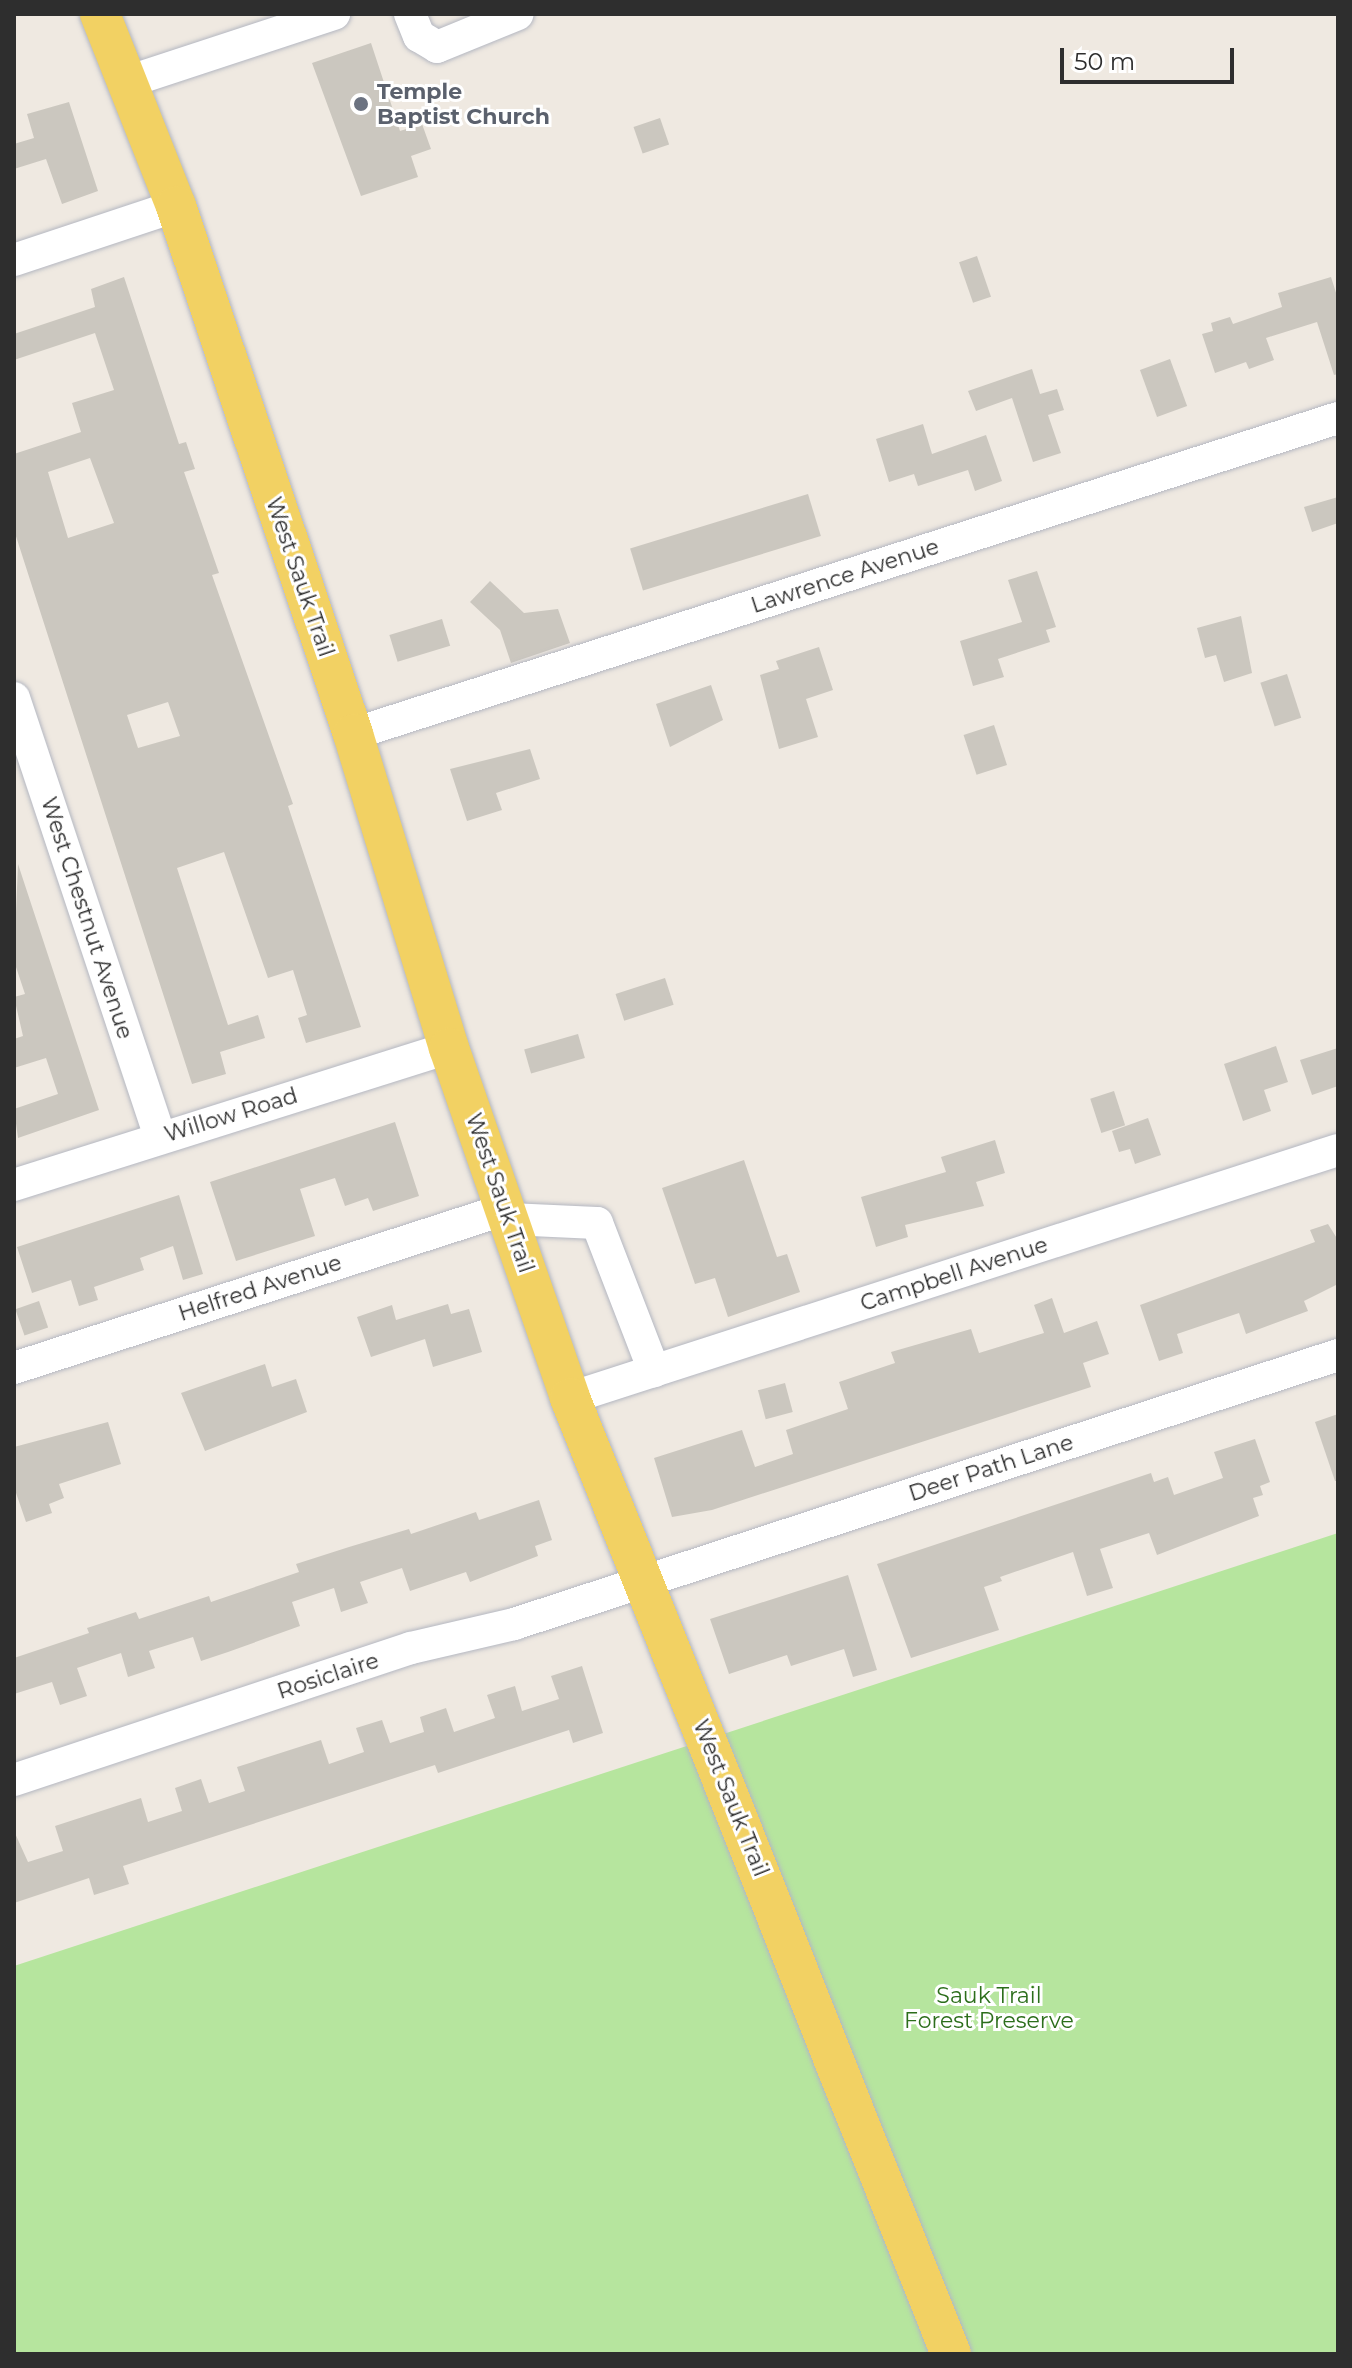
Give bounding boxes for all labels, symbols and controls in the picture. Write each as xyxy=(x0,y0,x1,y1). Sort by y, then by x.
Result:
scale bar xyxy=(1064,32,1238,82)
text: 50 m xyxy=(1074,47,1135,76)
place label: Temple Baptist Church xyxy=(377,78,550,130)
marker: Temple Baptist Church xyxy=(352,95,370,113)
street label: West Sauk Trail xyxy=(260,494,340,660)
street label: Lawrence Avenue xyxy=(748,533,942,619)
street label: West Chestnut Avenue xyxy=(35,794,139,1042)
street label: Willow Road xyxy=(161,1082,301,1148)
street label: West Sauk Trail xyxy=(460,1110,540,1276)
street label: Campbell Avenue xyxy=(857,1231,1051,1317)
street label: Helfred Avenue xyxy=(175,1249,345,1327)
street label: Deer Path Lane xyxy=(905,1429,1077,1507)
street label: Rosiclaire xyxy=(274,1647,382,1705)
street label: West Sauk Trail xyxy=(687,1716,775,1880)
park label: Sauk Trail Forest Preserve xyxy=(904,1982,1074,2034)

